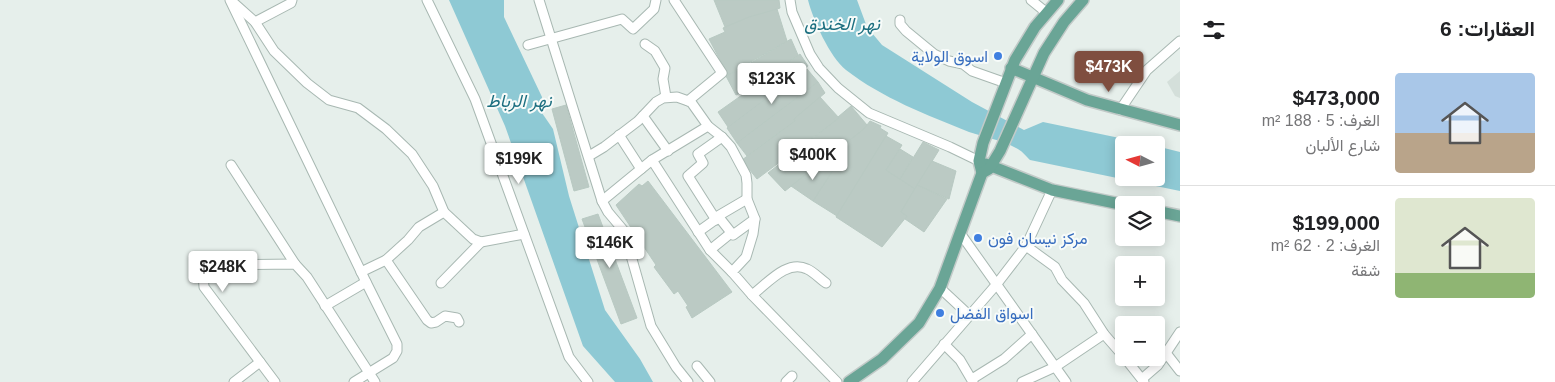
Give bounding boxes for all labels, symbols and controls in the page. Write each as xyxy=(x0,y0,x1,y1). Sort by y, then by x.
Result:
water label: نهر الخندق xyxy=(804,14,881,35)
icon: filters xyxy=(1200,16,1228,44)
text: العقارات: 6 xyxy=(1440,17,1535,40)
place label: اسوق الولاية xyxy=(911,48,988,67)
marker: اسوق الولاية xyxy=(992,50,1004,62)
pin: $473K xyxy=(1074,51,1144,93)
text: $473K xyxy=(1085,58,1133,75)
pin: $123K xyxy=(737,62,807,105)
text: $123K xyxy=(748,70,796,87)
text: $473,000 xyxy=(1292,86,1380,109)
water label: نهر الرباط xyxy=(486,91,552,112)
icon: home xyxy=(1435,93,1495,153)
text: الغرف: 5 · 188 m² xyxy=(1262,112,1380,129)
north arrow xyxy=(1115,136,1165,186)
map controls xyxy=(1115,136,1165,366)
text: شارع الألبان xyxy=(1305,137,1380,154)
pin: $400K xyxy=(778,138,848,181)
pin: $199K xyxy=(484,142,554,185)
text: $400K xyxy=(789,146,837,163)
text: $199K xyxy=(495,150,543,167)
button: layers xyxy=(1115,196,1165,246)
text: $199,000 xyxy=(1292,211,1380,234)
icon: home xyxy=(1435,218,1495,278)
pin: $146K xyxy=(575,226,645,269)
place label: مركز نيسان فون xyxy=(988,230,1088,249)
marker: مركز نيسان فون xyxy=(972,232,984,244)
text: $146K xyxy=(586,234,634,251)
text: الغرف: 2 · 62 m² xyxy=(1271,237,1380,254)
pin: $248K xyxy=(188,250,258,293)
button: + xyxy=(1115,256,1165,306)
text: $248K xyxy=(199,258,247,275)
text: شقة xyxy=(1351,262,1380,279)
place label: اسواق الفضل xyxy=(950,305,1033,324)
marker: اسواق الفضل xyxy=(934,307,946,319)
button: − xyxy=(1115,316,1165,366)

